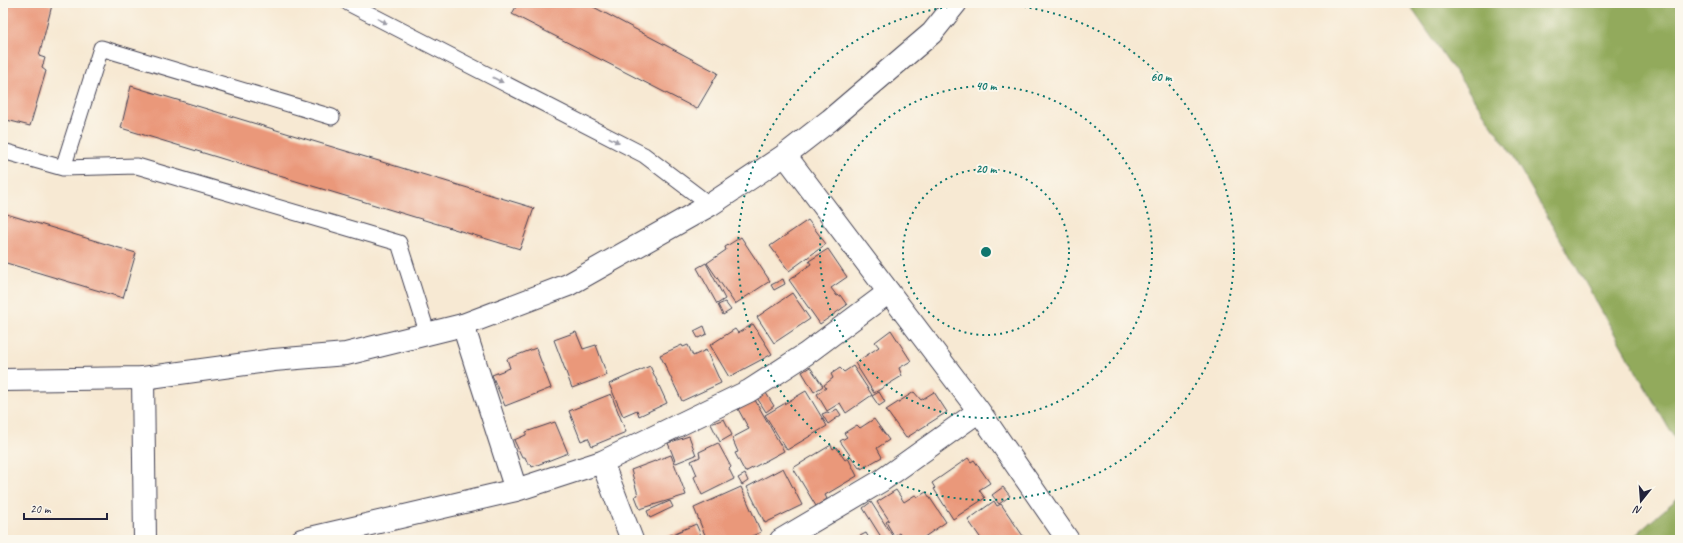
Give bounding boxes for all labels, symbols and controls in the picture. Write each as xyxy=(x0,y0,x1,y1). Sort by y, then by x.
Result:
one-way arrow xyxy=(377,18,388,24)
text: 60 m xyxy=(1151,69,1173,85)
one-way arrow xyxy=(492,77,504,84)
text: 40 m xyxy=(976,78,997,94)
one-way arrow xyxy=(608,137,619,143)
text: 20 m xyxy=(976,161,997,177)
centre of rings xyxy=(979,245,993,259)
north arrow xyxy=(1621,481,1661,521)
scale bar xyxy=(24,495,107,521)
text: 20 m xyxy=(30,501,52,517)
text: N xyxy=(1631,502,1643,518)

